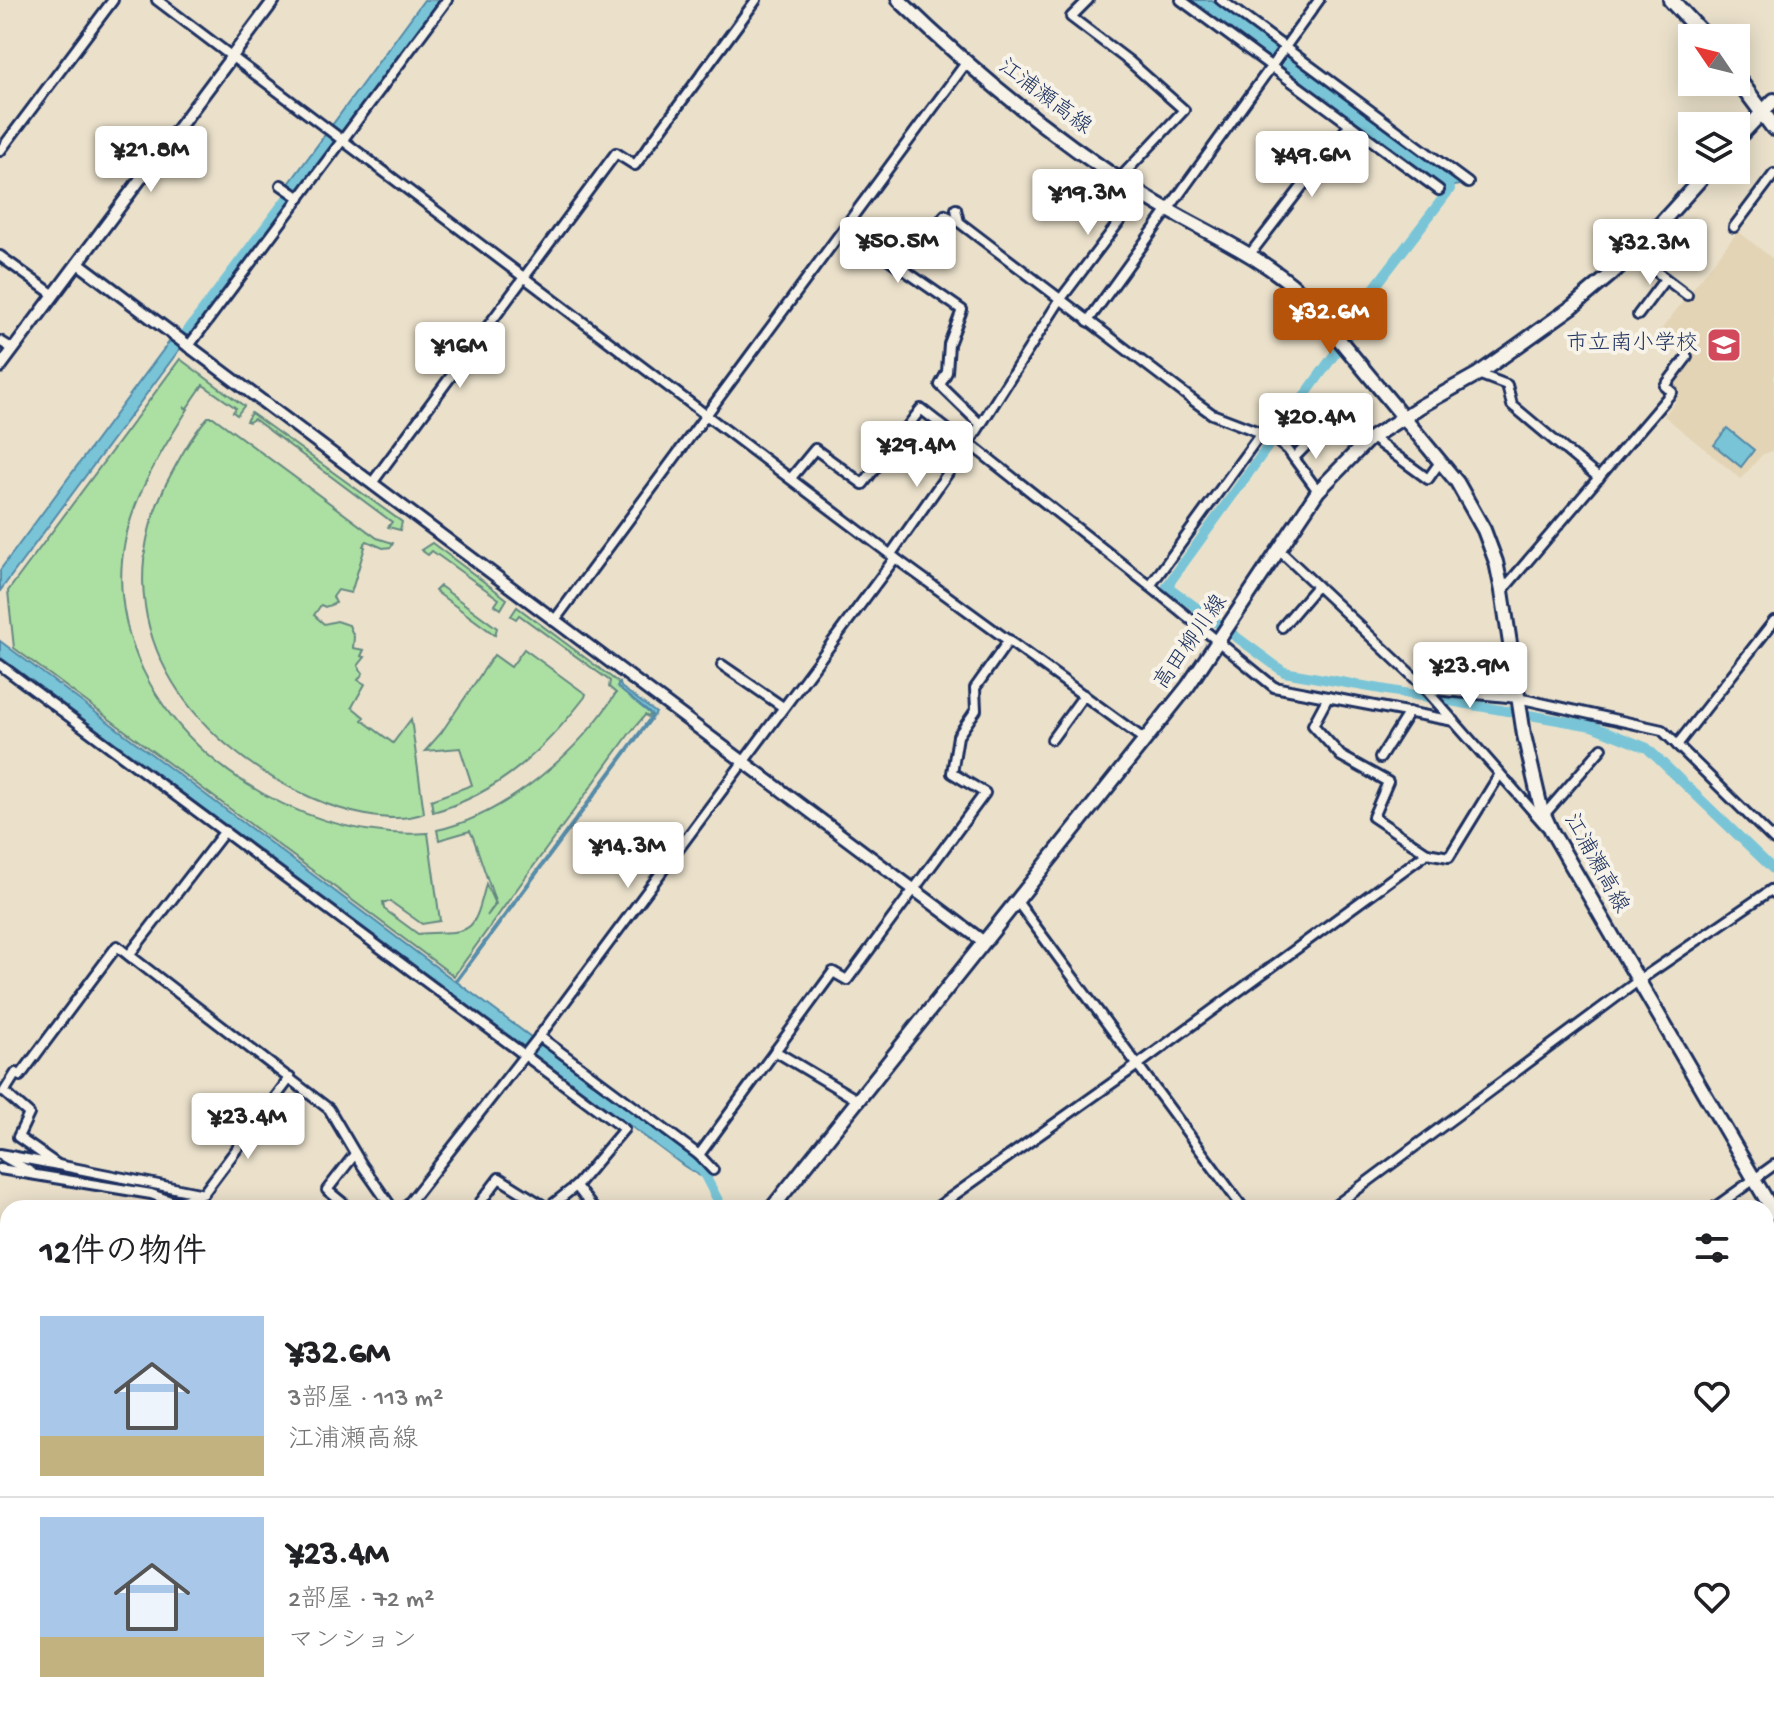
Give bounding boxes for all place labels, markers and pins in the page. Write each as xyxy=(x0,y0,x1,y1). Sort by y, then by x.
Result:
pin: ¥21.8M xyxy=(86,126,216,194)
pin: ¥49.6M xyxy=(1247,131,1377,199)
pin: ¥19.3M xyxy=(1023,169,1153,237)
pin: ¥50.5M xyxy=(833,217,963,285)
pin: ¥32.3M xyxy=(1585,219,1715,287)
pin: ¥32.6M xyxy=(1265,288,1395,356)
pin: ¥16M xyxy=(413,322,507,390)
school or university icon: 市立南小学校 xyxy=(1705,326,1743,364)
place label: 市立南小学校 xyxy=(1566,331,1698,358)
pin: ¥20.4M xyxy=(1251,393,1381,461)
pin: ¥29.4M xyxy=(852,421,982,489)
pin: ¥23.9M xyxy=(1405,642,1535,710)
pin: ¥14.3M xyxy=(563,822,693,890)
pin: ¥23.4M xyxy=(183,1093,313,1161)

